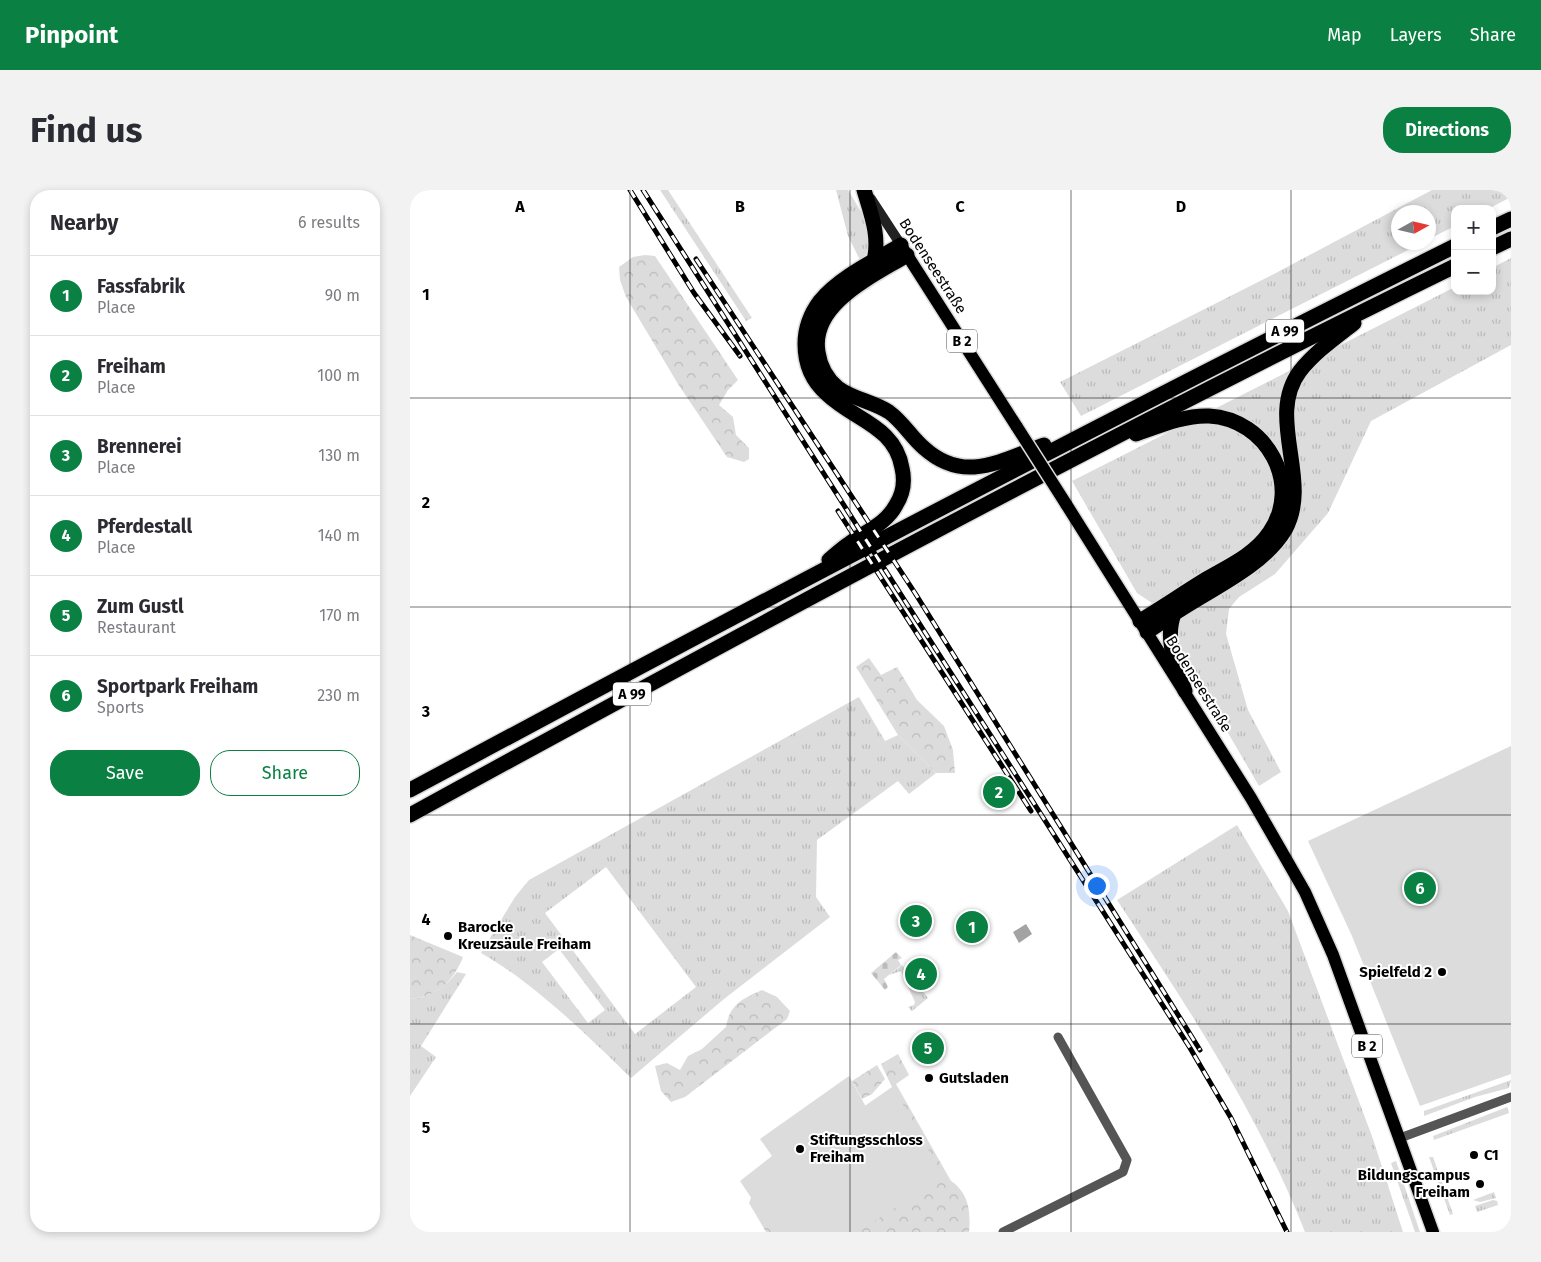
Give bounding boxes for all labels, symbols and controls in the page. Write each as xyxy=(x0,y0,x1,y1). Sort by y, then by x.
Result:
text: Pinpoint xyxy=(25,21,118,49)
text: Map xyxy=(1327,24,1362,46)
text: Layers xyxy=(1390,24,1442,46)
text: Share xyxy=(1470,24,1516,46)
button: Directions xyxy=(1383,107,1511,153)
text: Find us xyxy=(30,109,142,151)
text: A xyxy=(514,197,525,216)
text: B xyxy=(735,197,745,216)
text: C xyxy=(955,197,965,216)
text: D xyxy=(1176,197,1186,216)
north arrow xyxy=(1391,205,1436,250)
map controls xyxy=(1451,205,1496,295)
button: + xyxy=(1451,205,1496,250)
text: Nearby xyxy=(50,210,118,236)
text: 6 results xyxy=(298,213,360,232)
street label: Bodenseestraße xyxy=(895,215,971,317)
button: − xyxy=(1451,250,1496,295)
text: Fassfabrik xyxy=(97,275,185,298)
text: 1 xyxy=(422,285,430,304)
text: 1 xyxy=(62,286,70,305)
text: 90 m xyxy=(325,286,360,305)
text: Place xyxy=(97,298,136,317)
road number: A 99 xyxy=(1266,320,1304,342)
road number: B 2 xyxy=(947,330,977,352)
text: Freiham xyxy=(97,355,166,378)
text: 2 xyxy=(62,366,70,385)
text: 100 m xyxy=(317,366,360,385)
text: Place xyxy=(97,378,136,397)
text: Brennerei xyxy=(97,435,182,458)
text: 3 xyxy=(62,446,70,465)
text: 130 m xyxy=(318,446,360,465)
text: Place xyxy=(97,458,136,477)
text: 2 xyxy=(422,493,430,512)
text: Pferdestall xyxy=(97,515,192,538)
text: 4 xyxy=(61,526,71,545)
text: 140 m xyxy=(318,526,360,545)
text: Place xyxy=(97,538,136,557)
text: Zum Gustl xyxy=(97,595,184,618)
text: 5 xyxy=(62,606,70,625)
text: 170 m xyxy=(319,606,360,625)
text: Restaurant xyxy=(97,618,176,637)
street label: Bodenseestraße xyxy=(1162,633,1236,735)
text: Sportpark Freiham xyxy=(97,675,258,698)
road number: A 99 xyxy=(613,682,651,706)
text: 6 xyxy=(61,686,71,705)
text: 230 m xyxy=(317,686,360,705)
text: Sports xyxy=(97,698,144,717)
text: 3 xyxy=(421,702,430,721)
button: Save xyxy=(50,750,200,796)
button: Share xyxy=(210,750,360,796)
pin: 2 xyxy=(983,773,1015,811)
pin: 6 xyxy=(1404,869,1436,907)
your location xyxy=(1084,873,1110,899)
pin: 3 xyxy=(900,902,932,940)
pin: 1 xyxy=(956,908,988,946)
text: 4 xyxy=(421,910,431,929)
place label: Barocke Kreuzsäule Freiham xyxy=(458,918,591,953)
marker: Barocke Kreuzsäule Freiham xyxy=(442,930,454,942)
pin: 4 xyxy=(905,955,937,993)
place label: Spielfeld 2 xyxy=(1359,963,1432,981)
marker: Spielfeld 2 xyxy=(1436,966,1448,978)
pin: 5 xyxy=(912,1029,944,1067)
road number: B 2 xyxy=(1352,1034,1382,1058)
place label: Gutsladen xyxy=(939,1069,1009,1087)
marker: Gutsladen xyxy=(923,1072,935,1084)
text: 5 xyxy=(422,1118,431,1137)
place label: Stiftungsschloss Freiham xyxy=(810,1131,923,1166)
marker: Stiftungsschloss Freiham xyxy=(794,1143,806,1155)
place label: C1 xyxy=(1484,1146,1499,1164)
marker: C1 xyxy=(1468,1149,1480,1161)
place label: Bildungscampus Freiham xyxy=(1358,1166,1470,1201)
marker: Bildungscampus Freiham xyxy=(1474,1178,1486,1190)

